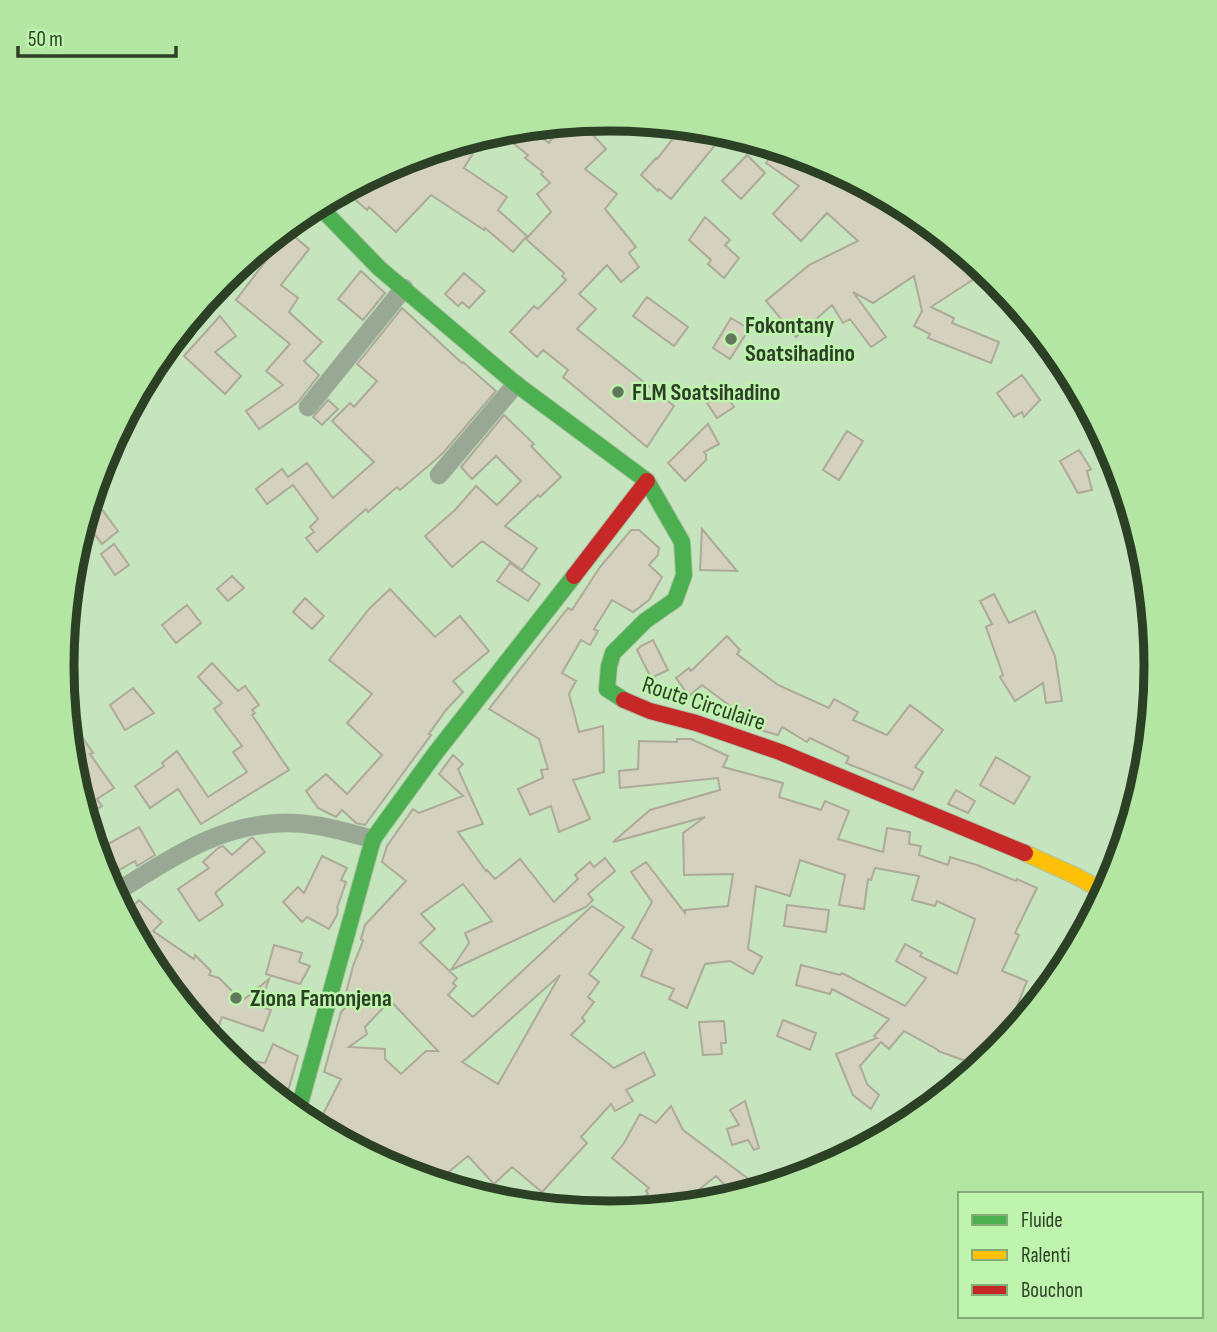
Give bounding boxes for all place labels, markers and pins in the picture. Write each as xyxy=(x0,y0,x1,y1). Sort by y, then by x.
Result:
place label: Fokontany Soatsihadino xyxy=(745,311,855,368)
marker: Fokontany Soatsihadino xyxy=(723,331,739,347)
place label: FLM Soatsihadino xyxy=(632,378,780,407)
marker: FLM Soatsihadino xyxy=(610,384,626,400)
place label: Ziona Famonjena xyxy=(250,984,392,1013)
marker: Ziona Famonjena xyxy=(228,990,244,1006)

